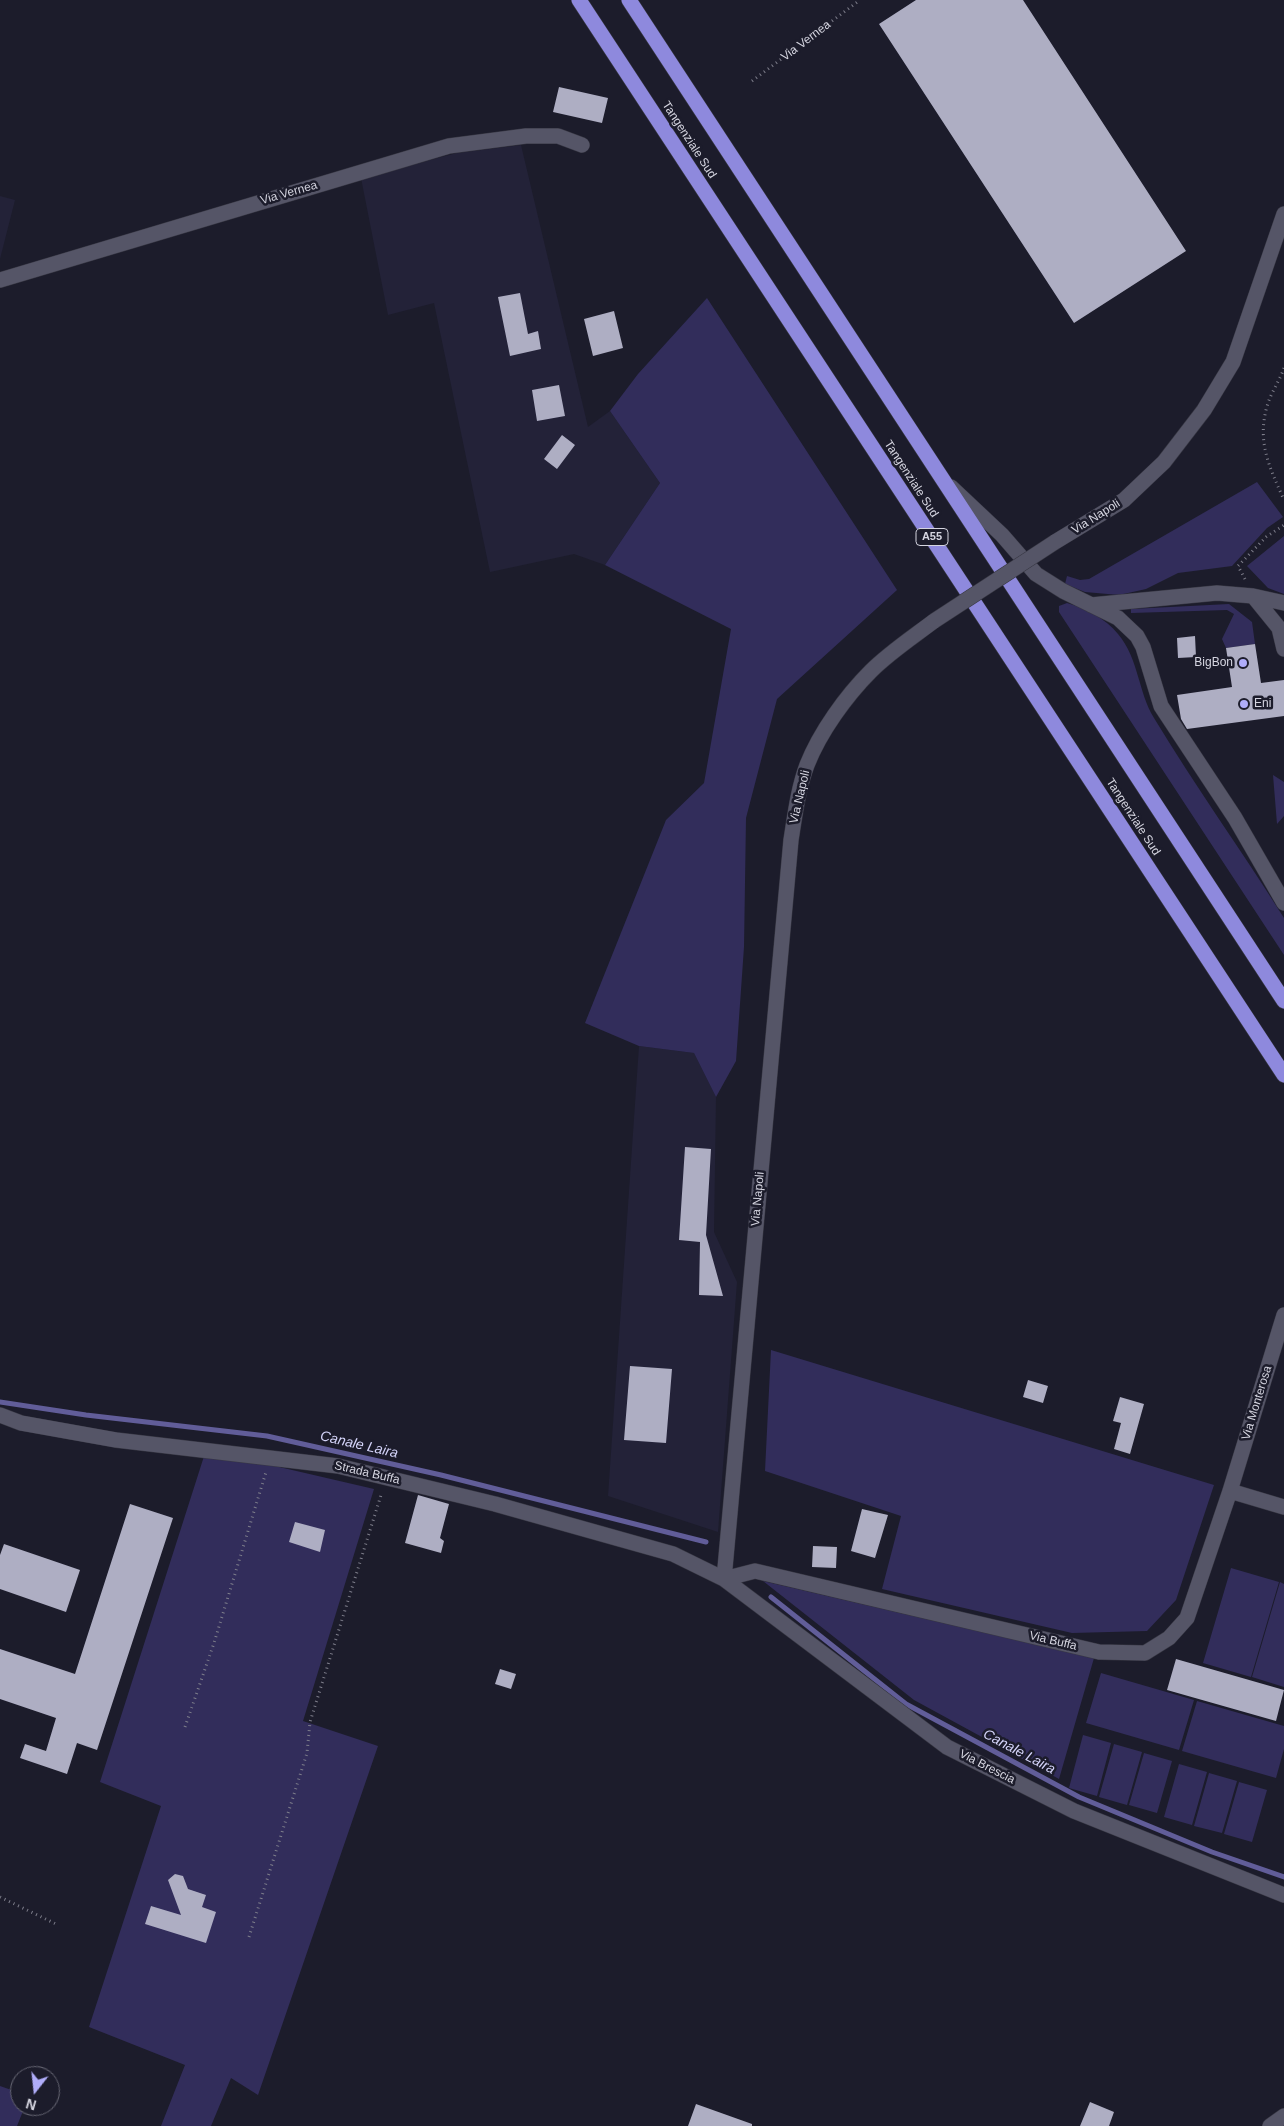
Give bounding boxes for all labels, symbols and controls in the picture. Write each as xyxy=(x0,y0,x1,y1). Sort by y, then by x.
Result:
street label: Via Vernea xyxy=(778,18,834,64)
street label: Tangenziale Sud xyxy=(659,99,719,181)
street label: Via Vernea xyxy=(259,178,319,208)
street label: Tangenziale Sud xyxy=(881,438,941,520)
street label: Via Napoli xyxy=(1069,496,1123,538)
road number: A55 xyxy=(916,528,948,546)
place label: BigBon xyxy=(1194,656,1233,670)
marker: BigBon xyxy=(1237,657,1249,669)
place label: Eni xyxy=(1254,697,1271,711)
marker: Eni xyxy=(1238,698,1250,710)
street label: Via Napoli xyxy=(787,769,813,825)
street label: Tangenziale Sud xyxy=(1103,776,1163,858)
street label: Via Napoli xyxy=(748,1171,768,1227)
street label: Via Monterosa xyxy=(1239,1364,1275,1442)
water label: Canale Laira xyxy=(318,1428,400,1462)
street label: Strada Buffa xyxy=(333,1459,401,1487)
street label: Via Buffa xyxy=(1028,1629,1078,1653)
water label: Canale Laira xyxy=(980,1726,1058,1778)
street label: Via Brescia xyxy=(957,1747,1017,1787)
north arrow xyxy=(10,2066,60,2116)
text: N xyxy=(24,2095,38,2114)

